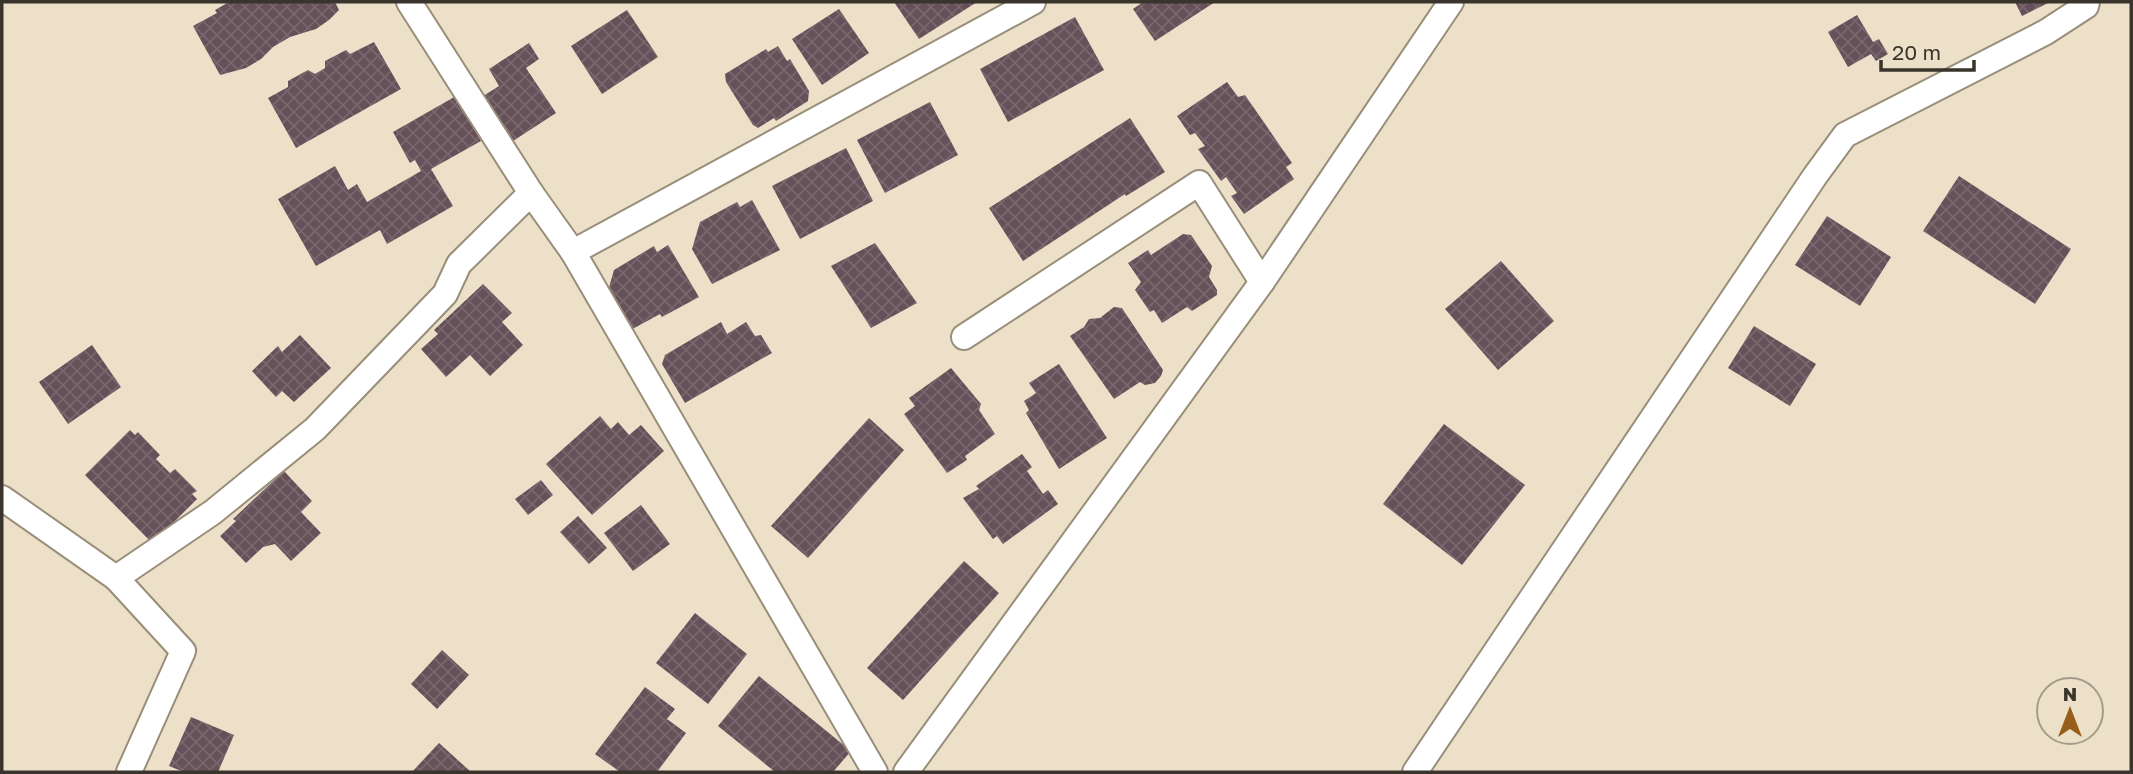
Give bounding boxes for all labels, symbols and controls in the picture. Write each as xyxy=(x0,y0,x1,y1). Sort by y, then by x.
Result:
scale bar xyxy=(1881,28,1974,72)
text: 20 m xyxy=(1892,39,1941,65)
north arrow xyxy=(2035,676,2105,746)
text: N xyxy=(2063,682,2077,705)

